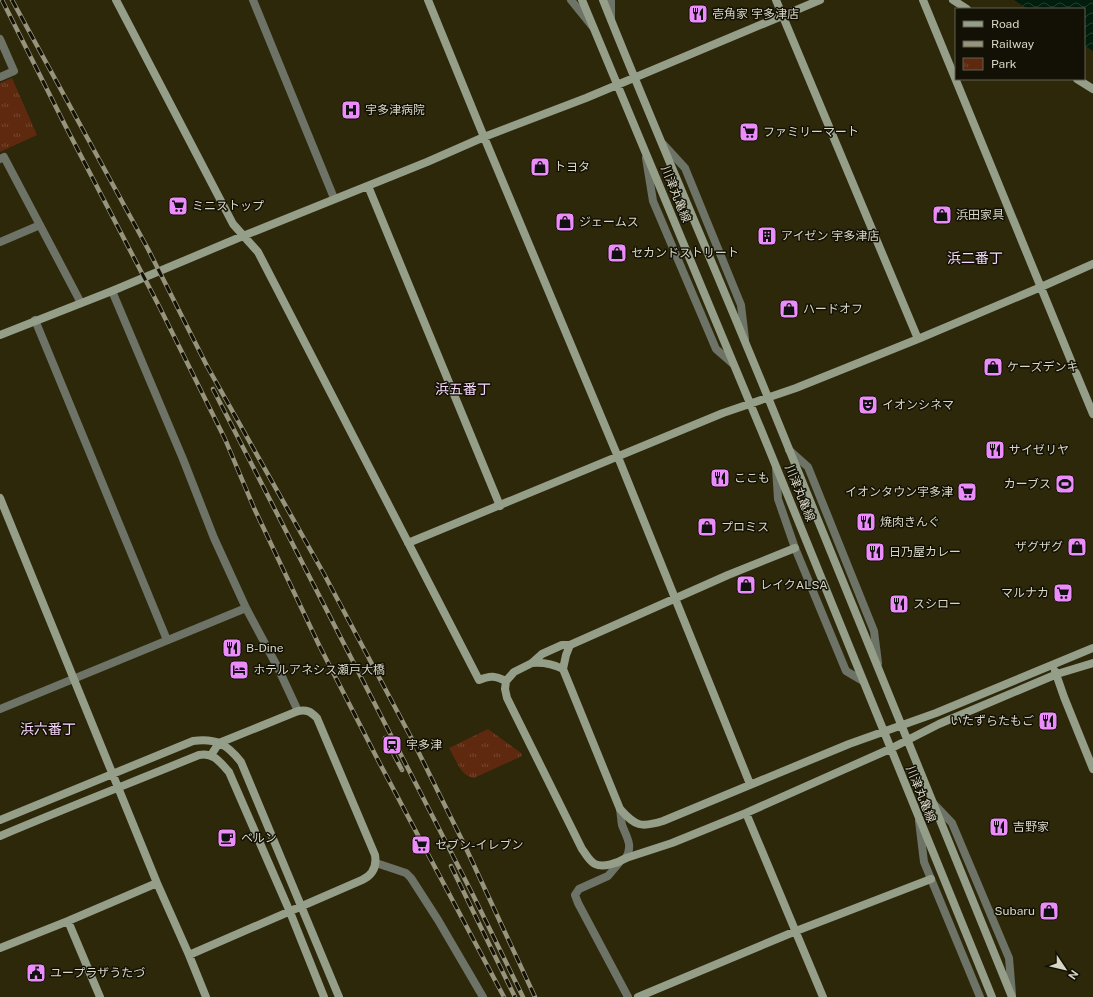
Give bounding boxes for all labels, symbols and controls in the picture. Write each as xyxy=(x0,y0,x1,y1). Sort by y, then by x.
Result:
restaurant icon: 壱角家 宇多津店 xyxy=(687,3,709,25)
place label: 壱角家 宇多津店 xyxy=(712,7,799,21)
legend xyxy=(955,8,1085,80)
text: Road xyxy=(991,17,1019,31)
text: Railway xyxy=(991,37,1035,51)
text: Park xyxy=(991,57,1017,71)
hospital icon: 宇多津病院 xyxy=(340,99,362,121)
place label: 宇多津病院 xyxy=(365,103,425,117)
supermarket icon: ファミリーマート xyxy=(738,121,760,143)
place label: ファミリーマート xyxy=(763,125,859,139)
shop icon: トヨタ xyxy=(529,156,551,178)
place label: トヨタ xyxy=(554,160,590,174)
street label: 川津丸亀線 xyxy=(658,164,694,224)
supermarket icon: ミニストップ xyxy=(167,195,189,217)
place label: ミニストップ xyxy=(192,199,264,213)
shop icon: 浜田家具 xyxy=(931,204,953,226)
place label: 浜田家具 xyxy=(956,208,1004,222)
shop icon: ジェームス xyxy=(554,211,576,233)
place label: ジェームス xyxy=(579,215,639,229)
building icon: アイゼン 宇多津店 xyxy=(756,225,778,247)
place label: アイゼン 宇多津店 xyxy=(781,229,879,243)
shop icon: セカンドストリート xyxy=(606,242,628,264)
place label: セカンドストリート xyxy=(631,246,739,260)
district label: 浜二番丁 xyxy=(947,250,1003,266)
shop icon: ハードオフ xyxy=(778,298,800,320)
place label: ハードオフ xyxy=(803,302,863,316)
shop icon: ケーズデンキ xyxy=(982,356,1004,378)
place label: ケーズデンキ xyxy=(1007,360,1078,374)
district label: 浜五番丁 xyxy=(435,381,491,397)
theatre icon: イオンシネマ xyxy=(857,394,879,416)
place label: イオンシネマ xyxy=(882,398,954,412)
restaurant icon: サイゼリヤ xyxy=(984,439,1006,461)
place label: サイゼリヤ xyxy=(1009,443,1069,457)
street label: 川津丸亀線 xyxy=(782,463,818,523)
restaurant icon: ここも xyxy=(709,467,731,489)
place label: ここも xyxy=(734,471,770,485)
sports icon: カーブス xyxy=(1054,473,1076,495)
place label: カーブス xyxy=(1004,477,1051,491)
supermarket icon: イオンタウン宇多津 xyxy=(956,481,978,503)
place label: イオンタウン宇多津 xyxy=(845,485,953,499)
restaurant icon: 焼肉きんぐ xyxy=(855,511,877,533)
place label: 焼肉きんぐ xyxy=(880,515,940,529)
shop icon: プロミス xyxy=(696,516,718,538)
place label: プロミス xyxy=(721,520,769,534)
shop icon: ザグザグ xyxy=(1066,536,1088,558)
place label: ザグザグ xyxy=(1015,540,1063,554)
restaurant icon: 日乃屋カレー xyxy=(864,541,886,563)
place label: 日乃屋カレー xyxy=(889,545,961,559)
shop icon: レイクALSA xyxy=(735,574,757,596)
place label: レイクALSA xyxy=(760,578,828,592)
supermarket icon: マルナカ xyxy=(1052,582,1074,604)
place label: マルナカ xyxy=(1001,586,1049,600)
restaurant icon: スシロー xyxy=(888,593,910,615)
place label: スシロー xyxy=(913,597,961,611)
restaurant icon: B-Dine xyxy=(221,637,243,659)
place label: B-Dine xyxy=(246,641,284,655)
hotel icon: ホテルアネシス瀬戸大橋 xyxy=(228,659,250,681)
place label: ホテルアネシス瀬戸大橋 xyxy=(253,663,385,677)
restaurant icon: いたずらたもご xyxy=(1037,710,1059,732)
place label: いたずらたもご xyxy=(950,714,1034,728)
district label: 浜六番丁 xyxy=(20,721,76,737)
station icon: 宇多津 xyxy=(381,734,403,756)
place label: 宇多津 xyxy=(406,738,442,752)
street label: 川津丸亀線 xyxy=(903,764,939,824)
restaurant icon: 吉野家 xyxy=(988,816,1010,838)
place label: 吉野家 xyxy=(1013,820,1049,834)
cafe icon: ベルン xyxy=(216,827,238,849)
place label: ベルン xyxy=(241,831,277,845)
supermarket icon: セブン-イレブン xyxy=(410,834,432,856)
place label: セブン-イレブン xyxy=(435,838,524,852)
shop icon: Subaru xyxy=(1038,900,1060,922)
place label: Subaru xyxy=(995,904,1035,918)
north arrow xyxy=(1045,949,1085,989)
public building icon: ユープラザうたづ xyxy=(25,962,47,984)
place label: ユープラザうたづ xyxy=(50,966,145,980)
text: N xyxy=(1066,968,1081,982)

